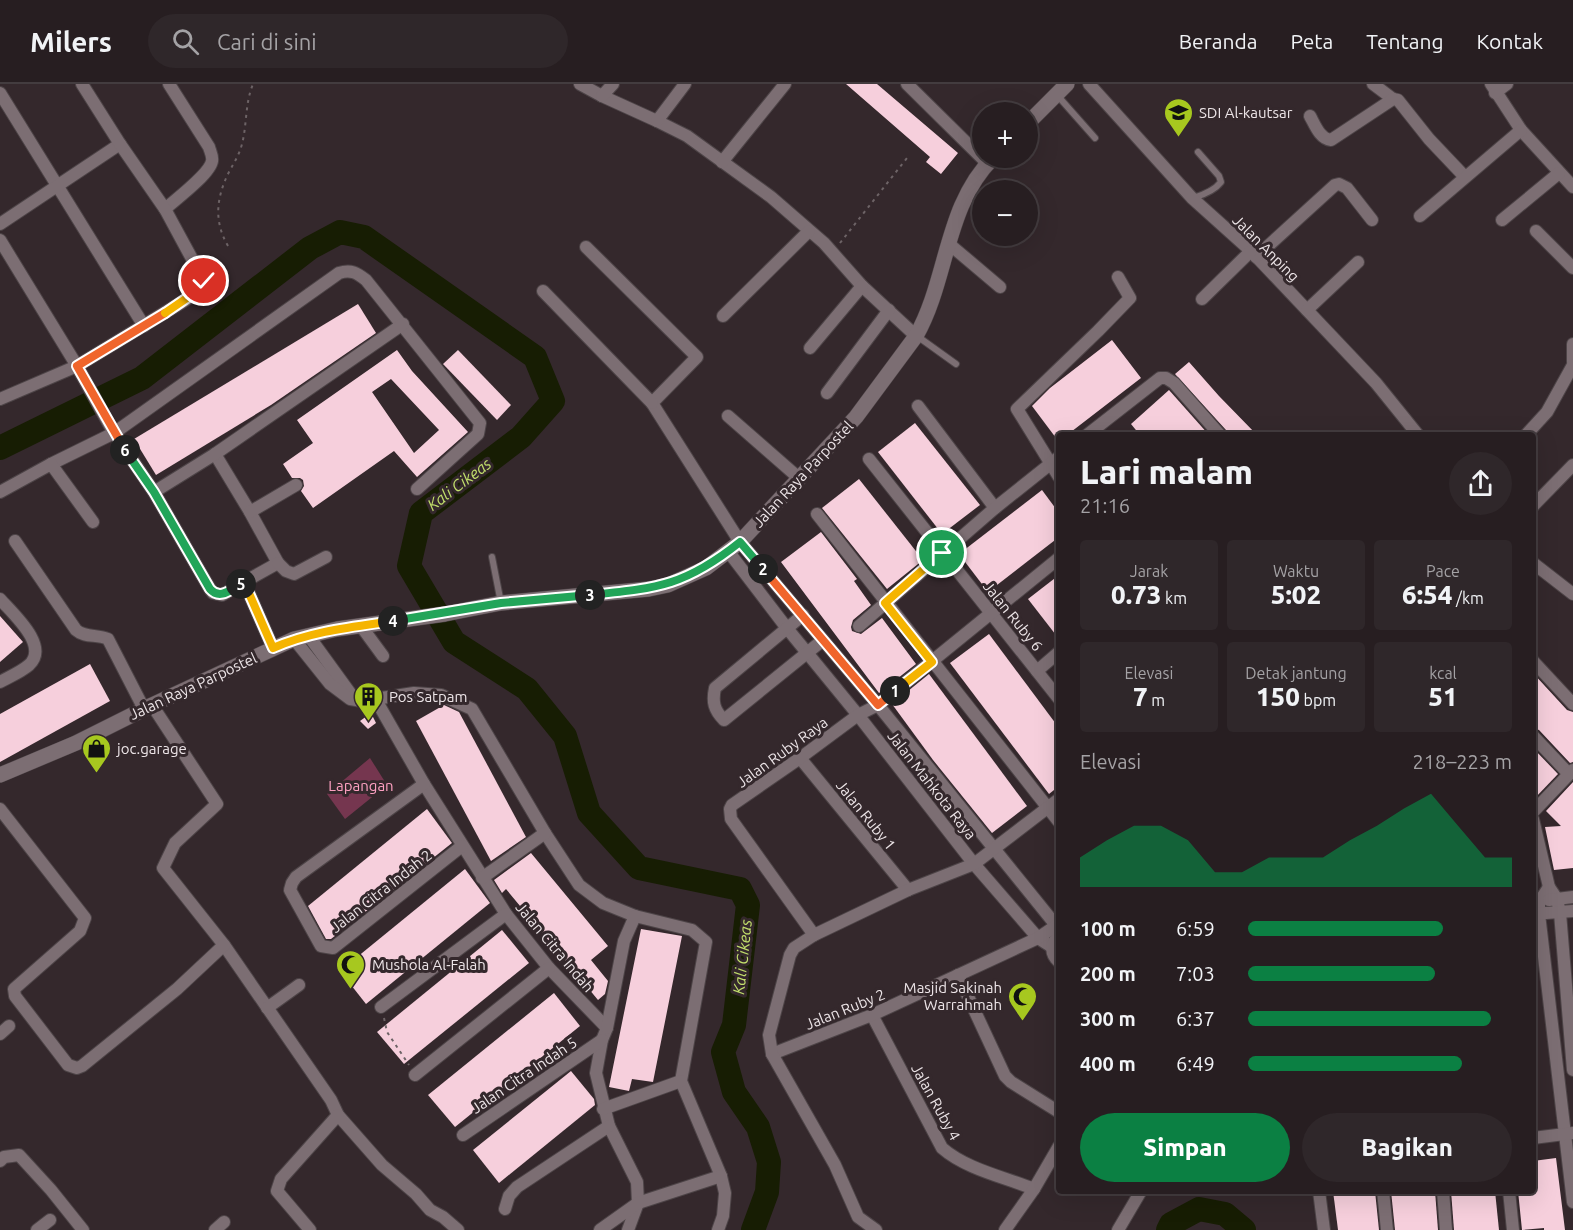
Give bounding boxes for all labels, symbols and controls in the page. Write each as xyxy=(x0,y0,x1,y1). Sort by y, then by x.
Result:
search box xyxy=(148,14,568,68)
icon: search xyxy=(169,25,202,58)
text: Milers xyxy=(30,26,112,57)
text: Cari di sini xyxy=(217,29,317,54)
text: Beranda xyxy=(1179,29,1258,53)
text: Peta xyxy=(1291,29,1333,53)
text: Tentang xyxy=(1366,29,1444,53)
text: Kontak xyxy=(1477,29,1543,53)
school or university icon: SDI Al-kautsar xyxy=(1162,96,1194,138)
map controls xyxy=(972,102,1038,246)
button: + xyxy=(972,102,1038,168)
place label: SDI Al-kautsar xyxy=(1199,104,1293,121)
button: − xyxy=(972,180,1038,246)
street label: Jalan Anping xyxy=(1229,211,1303,285)
pin xyxy=(178,255,229,306)
icon: check xyxy=(187,264,220,297)
street label: Jalan Raya Parpostel xyxy=(750,418,856,530)
pin: 6 xyxy=(110,435,140,465)
text: 6 xyxy=(120,441,130,459)
button: share xyxy=(1449,452,1512,515)
text: Lari malam xyxy=(1080,453,1253,490)
water label: Kali Cikeas xyxy=(423,454,495,514)
text: 21:16 xyxy=(1080,494,1130,517)
pin xyxy=(916,527,967,578)
icon: arrive xyxy=(925,536,958,569)
pin: 2 xyxy=(748,554,778,584)
text: 2 xyxy=(758,560,768,578)
text: Jarak xyxy=(1130,562,1168,580)
text: Waktu xyxy=(1273,562,1319,580)
text: Pace xyxy=(1426,562,1460,580)
pin: 5 xyxy=(226,569,256,599)
text: 5 xyxy=(236,575,246,593)
street label: Jalan Ruby 6 xyxy=(980,578,1046,654)
pin: 3 xyxy=(575,580,605,610)
text: 0.73 xyxy=(1111,580,1161,609)
text: 5:02 xyxy=(1271,580,1321,609)
text: 6:54 xyxy=(1402,580,1452,609)
text: 3 xyxy=(585,586,595,604)
text: km xyxy=(1161,589,1187,607)
text: /km xyxy=(1452,589,1484,607)
pin: 4 xyxy=(378,606,408,636)
text: 4 xyxy=(388,612,398,630)
street label: Jalan Raya Parpostel xyxy=(127,649,259,723)
text: Elevasi xyxy=(1125,664,1173,682)
text: Detak jantung xyxy=(1245,664,1347,682)
text: kcal xyxy=(1429,664,1457,682)
pin: 1 xyxy=(880,676,910,706)
building icon: Pos Satpam xyxy=(352,680,384,722)
text: 1 xyxy=(890,682,900,700)
text: 7 xyxy=(1133,682,1148,711)
text: 150 xyxy=(1256,682,1300,711)
text: 51 xyxy=(1428,682,1458,711)
place label: Pos Satpam xyxy=(389,688,467,705)
text: m xyxy=(1148,691,1165,709)
text: bpm xyxy=(1300,691,1336,709)
street label: Jalan Ruby Raya xyxy=(733,713,831,791)
street label: Jalan Mahkota Raya xyxy=(884,727,980,843)
shop icon: joc.garage xyxy=(80,732,112,774)
place label: joc.garage xyxy=(116,740,187,757)
text: Elevasi xyxy=(1080,750,1141,773)
text: 218–223 m xyxy=(1413,750,1512,773)
park label: Lapangan xyxy=(328,777,394,794)
street label: Jalan Ruby 1 xyxy=(833,777,899,853)
street label: Jalan Citra Indah 2 xyxy=(327,846,435,936)
street label: Jalan Citra Indah xyxy=(513,899,597,995)
text: 100 m xyxy=(1080,917,1136,940)
text: 6:59 xyxy=(1176,917,1215,940)
water label: Kali Cikeas xyxy=(729,918,755,995)
mosque icon: Mushola Al-Falah xyxy=(335,948,367,990)
place label: Mushola Al-Falah xyxy=(372,956,486,973)
text: 200 m xyxy=(1080,962,1136,985)
text: 7:03 xyxy=(1176,962,1215,985)
place label: Masjid Sakinah Warrahmah xyxy=(904,979,1002,1013)
mosque icon: Masjid Sakinah Warrahmah xyxy=(1007,980,1039,1022)
street label: Jalan Ruby 2 xyxy=(803,985,887,1033)
text: 300 m xyxy=(1080,1007,1136,1030)
text: 6:37 xyxy=(1176,1007,1215,1030)
street label: Jalan Citra Indah 5 xyxy=(468,1033,580,1117)
text: 400 m xyxy=(1080,1052,1136,1075)
text: 6:49 xyxy=(1176,1052,1215,1075)
street label: Jalan Ruby 4 xyxy=(908,1061,964,1143)
button: Simpan xyxy=(1080,1113,1290,1182)
button: Bagikan xyxy=(1302,1113,1512,1182)

